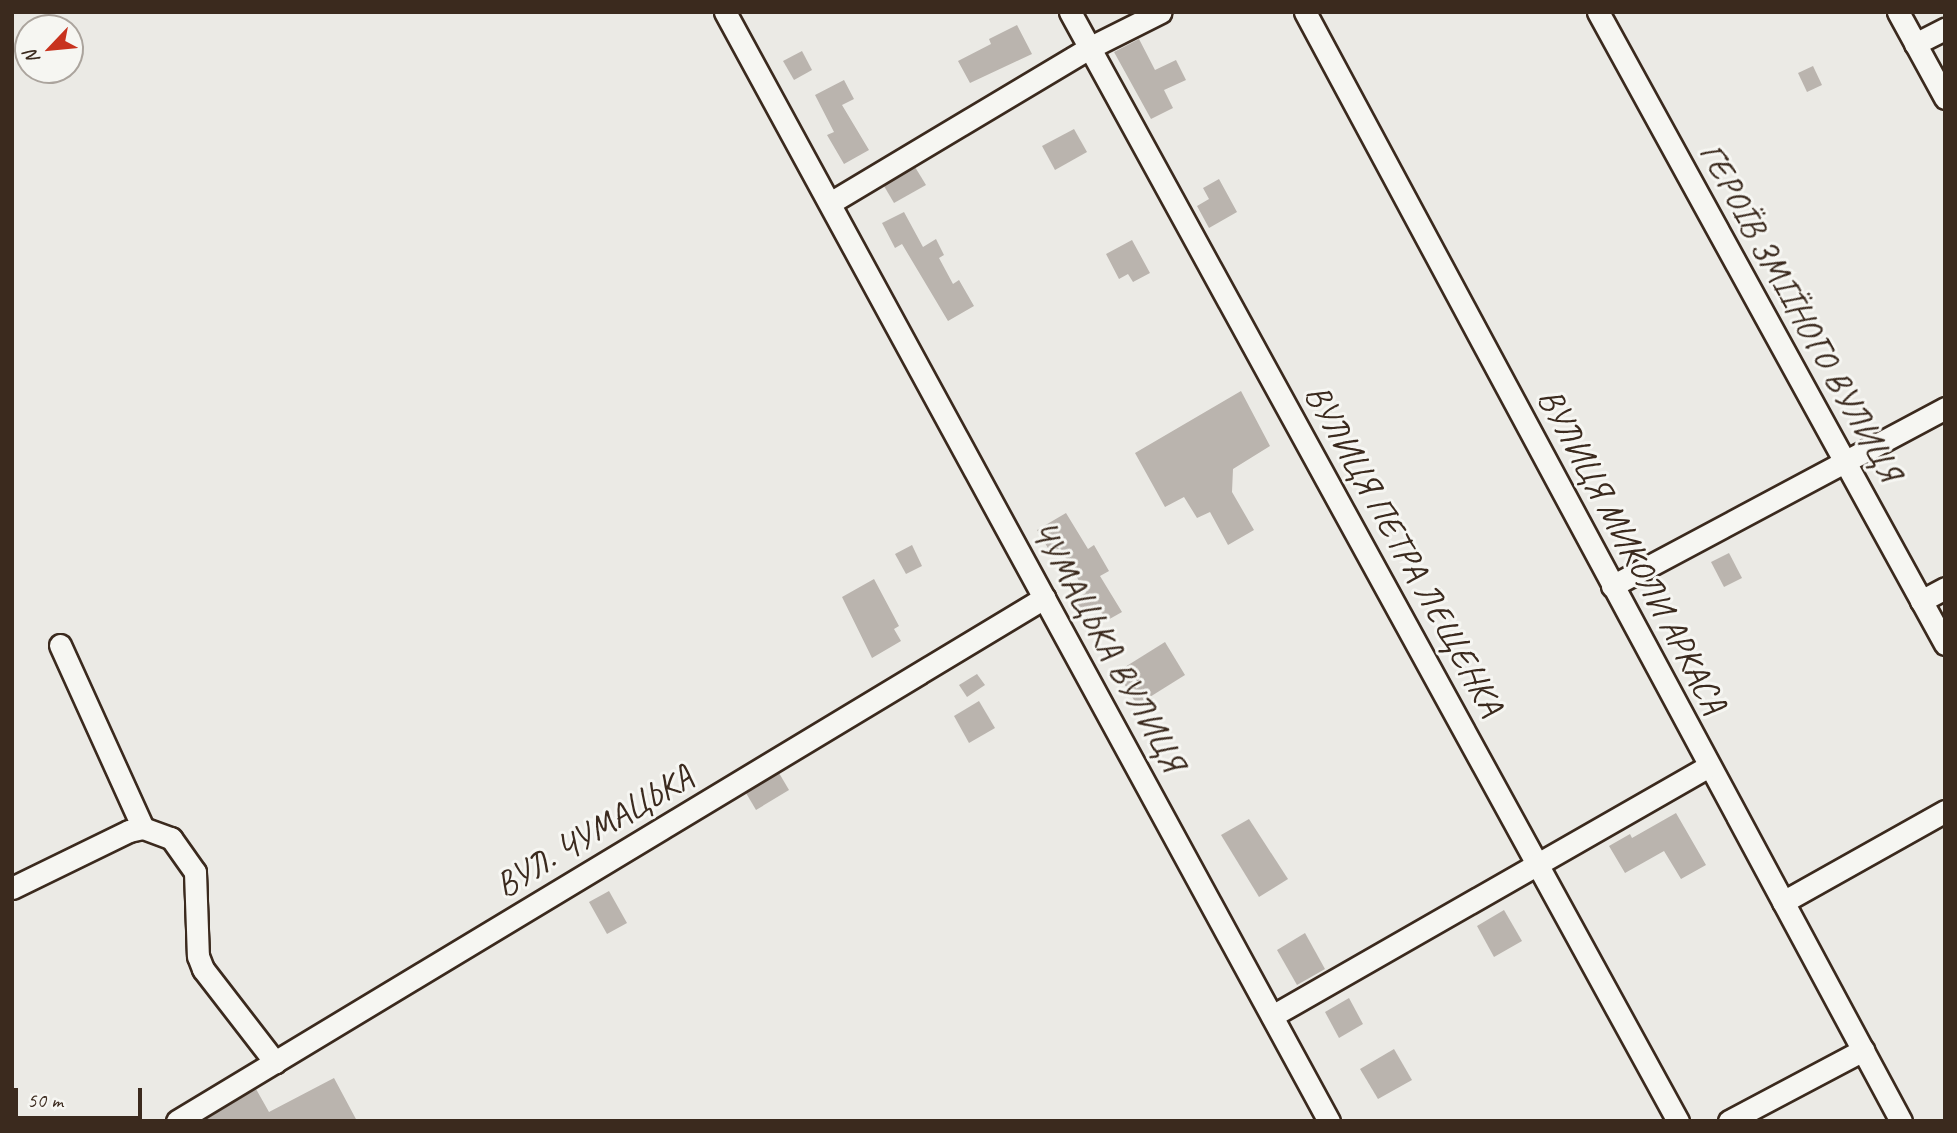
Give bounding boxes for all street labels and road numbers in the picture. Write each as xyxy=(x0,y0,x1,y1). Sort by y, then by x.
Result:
street label: ГЕРОЇВ ЗМІЇНОГО ВУЛИЦЯ xyxy=(1690,136,1910,488)
street label: ВУЛИЦЯ ПЕТРА ЛЕЩЕНКА xyxy=(1295,377,1513,723)
street label: ВУЛИЦЯ МИКОЛИ АРКАСА xyxy=(1528,381,1736,721)
street label: ЧУМАЦЬКА ВУЛИЦЯ xyxy=(1022,514,1194,778)
street label: ВУЛ. ЧУМАЦЬКА xyxy=(488,756,700,906)

